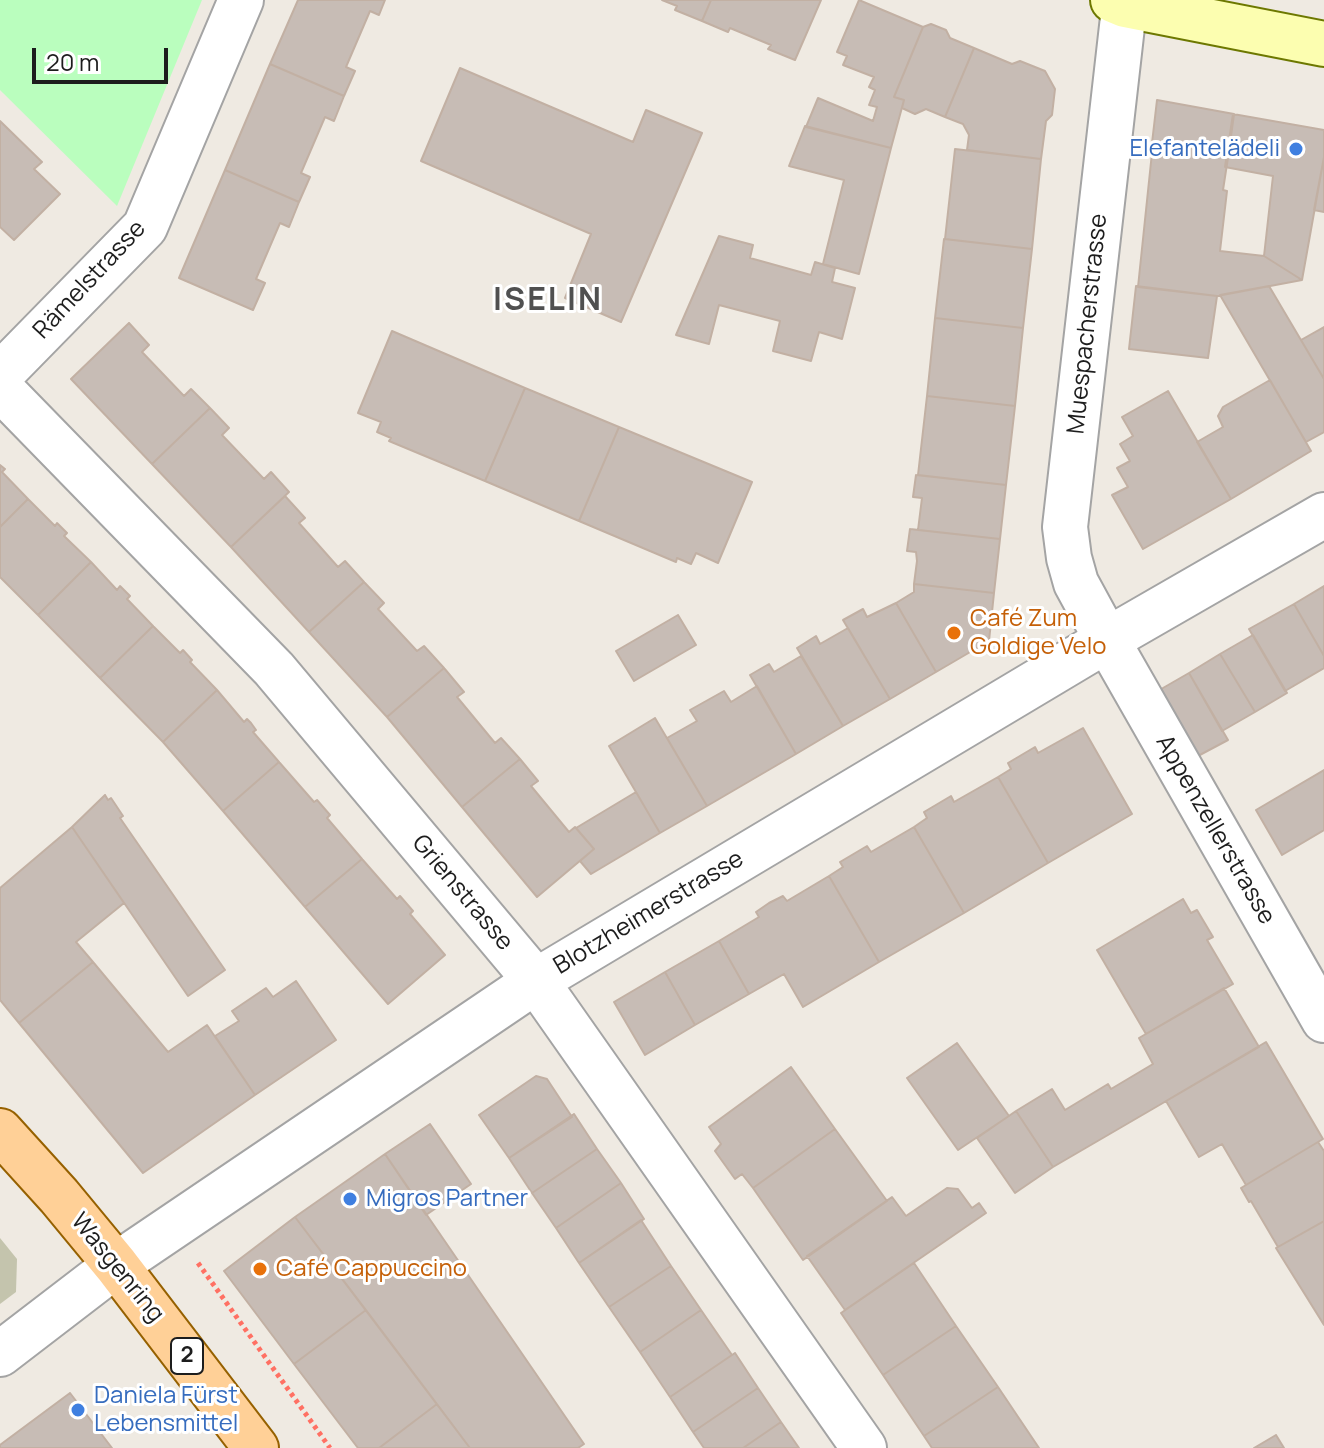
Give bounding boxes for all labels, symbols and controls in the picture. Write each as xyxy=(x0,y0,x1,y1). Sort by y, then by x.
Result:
scale bar xyxy=(36,32,172,82)
text: 20 m xyxy=(46,45,99,78)
place label: Elefantelädeli xyxy=(1129,135,1280,163)
marker: Elefantelädeli xyxy=(1287,140,1305,158)
street label: Muespacherstrasse xyxy=(1062,212,1114,436)
street label: Rämelstrasse xyxy=(28,215,152,345)
district label: ISELIN xyxy=(493,282,603,320)
place label: Café Zum Goldige Velo xyxy=(970,605,1106,661)
marker: Café Zum Goldige Velo xyxy=(945,624,963,642)
street label: Appenzellerstrasse xyxy=(1149,730,1281,930)
street label: Grienstrasse xyxy=(405,829,519,957)
street label: Blotzheimerstrasse xyxy=(549,845,749,981)
place label: Migros Partner xyxy=(366,1185,528,1213)
marker: Migros Partner xyxy=(341,1190,359,1208)
street label: Wasgenring xyxy=(64,1208,170,1328)
place label: Café Cappuccino xyxy=(276,1255,467,1283)
marker: Café Cappuccino xyxy=(251,1260,269,1278)
road number: 2 xyxy=(171,1338,203,1374)
place label: Daniela Fürst Lebensmittel xyxy=(94,1382,238,1438)
marker: Daniela Fürst Lebensmittel xyxy=(69,1401,87,1419)

